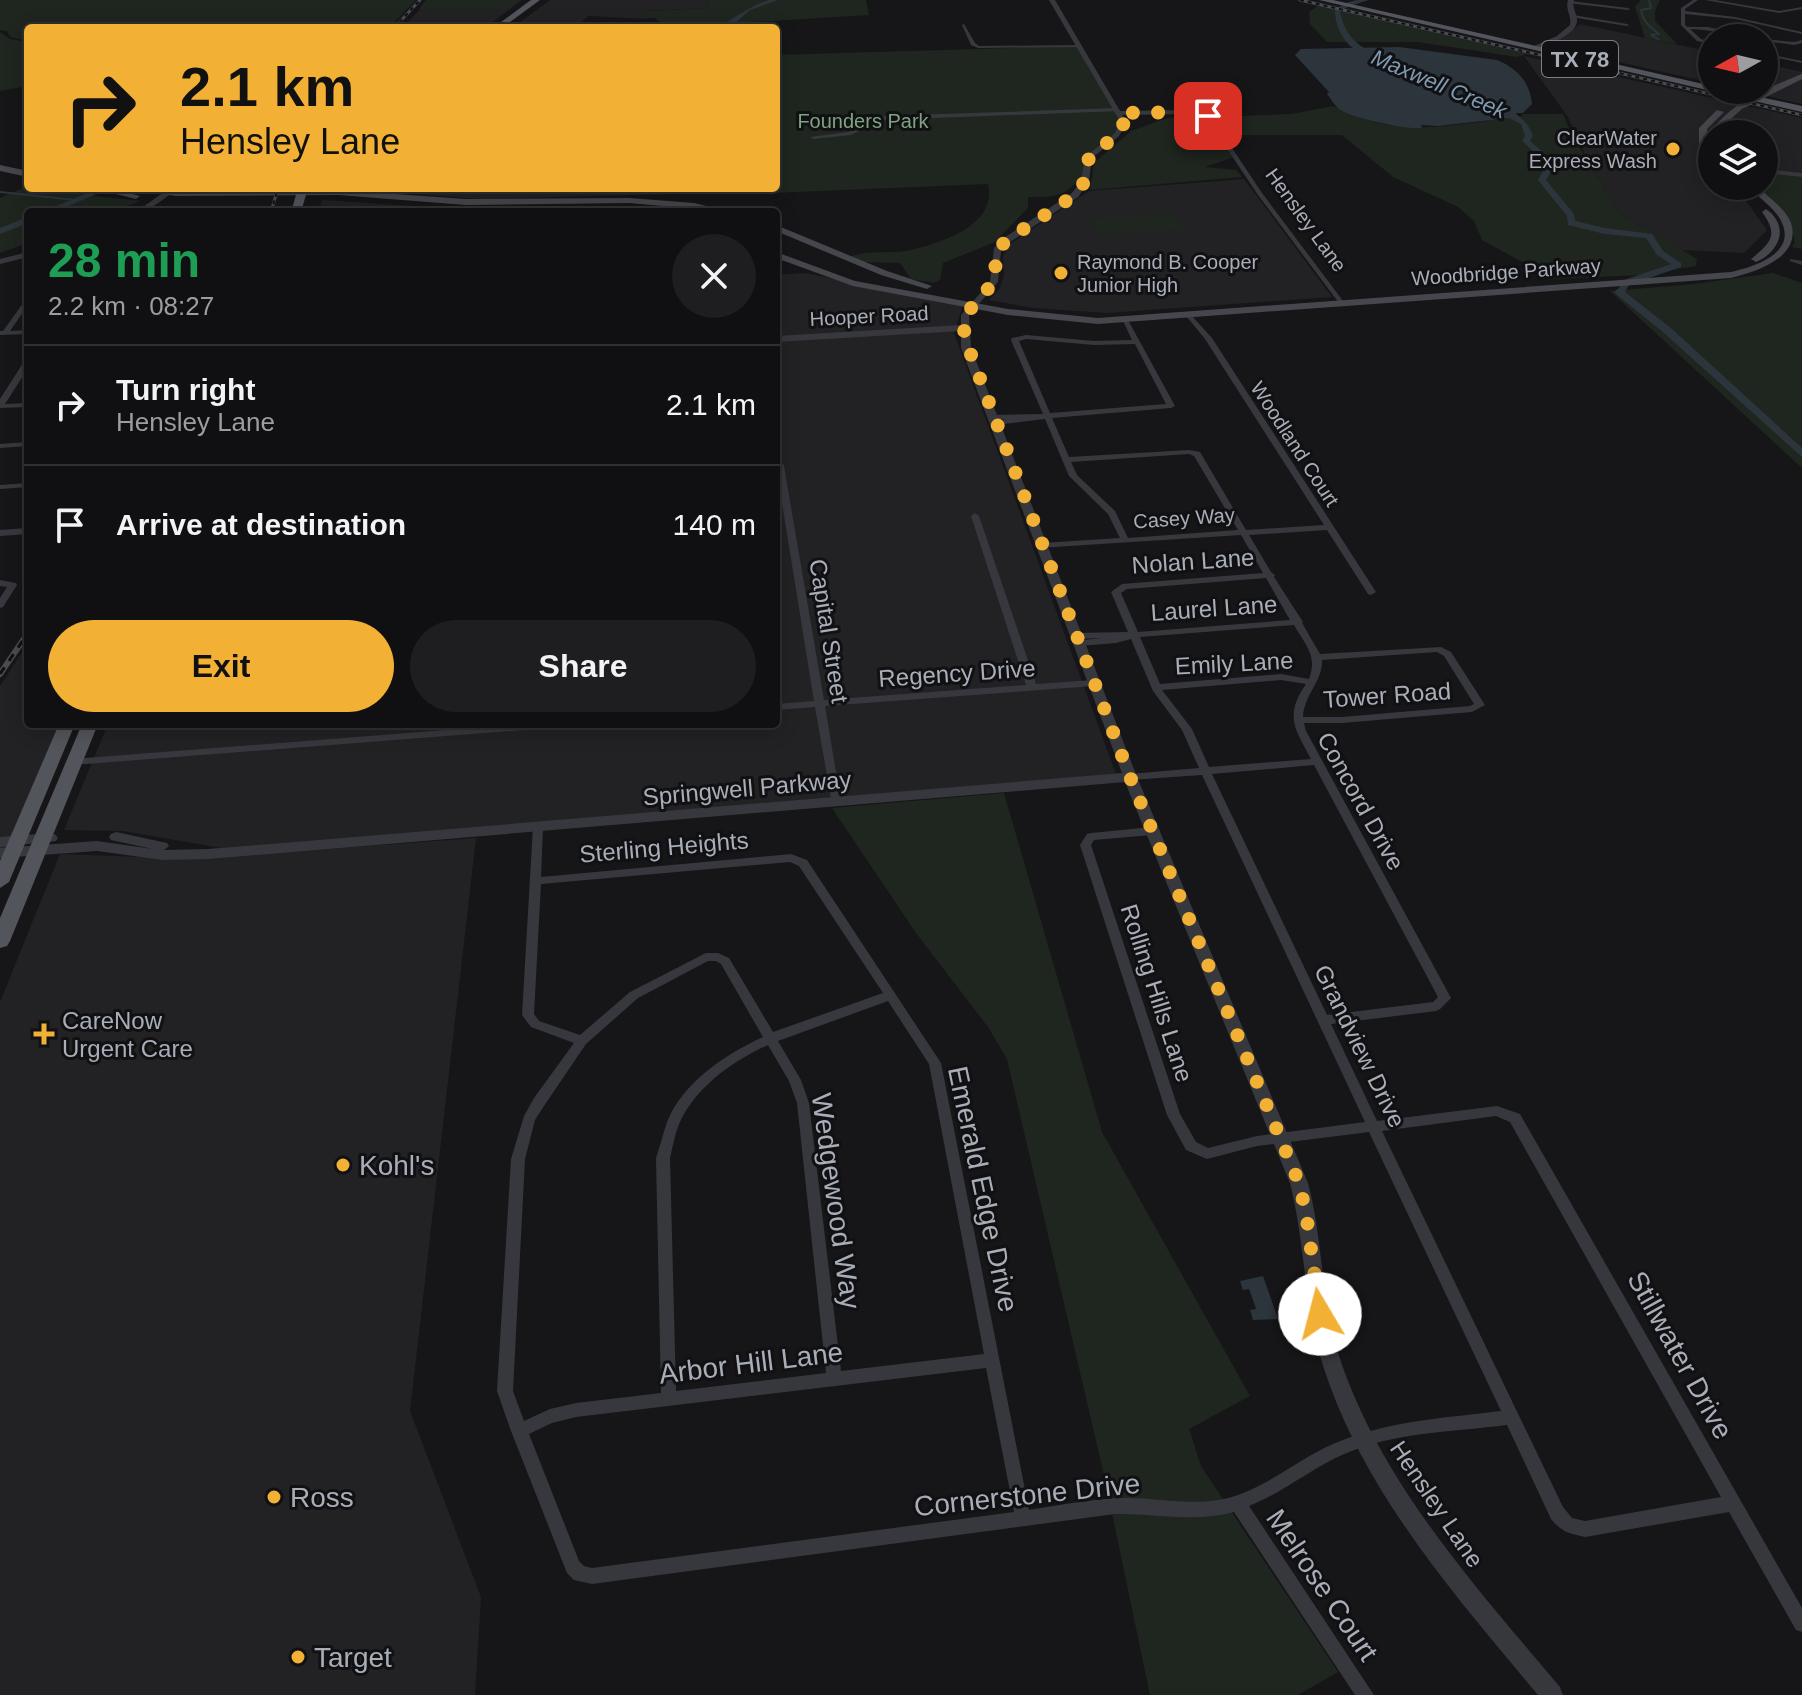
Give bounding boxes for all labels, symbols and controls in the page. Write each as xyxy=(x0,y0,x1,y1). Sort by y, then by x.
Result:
north arrow xyxy=(1698,24,1778,104)
map controls xyxy=(1698,24,1778,200)
road number: TX 78 xyxy=(1542,41,1618,77)
water label: Maxwell Creek xyxy=(1368,44,1511,124)
text: 2.1 km xyxy=(180,55,354,118)
icon: right xyxy=(48,56,152,160)
pin xyxy=(1174,82,1242,150)
icon: arrive xyxy=(1186,94,1230,138)
park label: Founders Park xyxy=(797,110,930,132)
button: layers xyxy=(1698,120,1778,200)
text: Hensley Lane xyxy=(180,121,400,162)
place label: ClearWater Express Wash xyxy=(1529,127,1657,172)
marker: ClearWater Express Wash xyxy=(1664,140,1682,158)
street label: Hensley Lane xyxy=(1261,164,1351,276)
text: 28 min xyxy=(48,234,200,287)
button: close xyxy=(672,234,756,318)
place label: Raymond B. Cooper Junior High xyxy=(1077,251,1259,296)
street label: Woodbridge Parkway xyxy=(1411,254,1601,290)
marker: Raymond B. Cooper Junior High xyxy=(1052,264,1070,282)
text: 2.2 km · 08:27 xyxy=(48,291,214,321)
street label: Hooper Road xyxy=(809,302,929,330)
text: Turn right xyxy=(116,373,255,406)
street label: Woodland Court xyxy=(1247,378,1344,511)
icon: right xyxy=(48,383,92,427)
text: 2.1 km xyxy=(666,388,756,421)
text: Hensley Lane xyxy=(116,407,275,437)
icon: arrive xyxy=(48,503,92,547)
street label: Casey Way xyxy=(1133,503,1235,533)
text: Arrive at destination xyxy=(116,508,406,541)
text: 140 m xyxy=(673,508,756,541)
street label: Nolan Lane xyxy=(1131,543,1255,579)
street label: Capital Street xyxy=(804,557,854,705)
street label: Laurel Lane xyxy=(1150,590,1278,626)
button: Exit xyxy=(48,620,394,712)
button: Share xyxy=(410,620,756,712)
street label: Emily Lane xyxy=(1174,646,1294,680)
street label: Regency Drive xyxy=(878,654,1036,692)
street label: Tower Road xyxy=(1322,677,1452,713)
street label: Concord Drive xyxy=(1312,727,1410,875)
street label: Springwell Parkway xyxy=(642,765,852,811)
street label: Sterling Heights xyxy=(578,826,750,868)
street label: Rolling Hills Lane xyxy=(1116,901,1198,1085)
street label: Grandview Drive xyxy=(1309,960,1411,1132)
place label: CareNow Urgent Care xyxy=(62,1007,193,1062)
marker: CareNow Urgent Care xyxy=(33,1023,55,1045)
street label: Emerald Edge Drive xyxy=(942,1063,1024,1315)
street label: Wedgewood Way xyxy=(805,1091,867,1311)
place label: Kohl's xyxy=(359,1150,434,1181)
marker: Kohl's xyxy=(334,1156,352,1174)
street label: Stillwater Drive xyxy=(1621,1266,1739,1444)
position arrow xyxy=(1278,1272,1362,1356)
street label: Arbor Hill Lane xyxy=(657,1336,845,1390)
street label: Hensley Lane xyxy=(1385,1436,1489,1572)
street label: Cornerstone Drive xyxy=(912,1468,1142,1522)
place label: Ross xyxy=(290,1482,354,1513)
marker: Ross xyxy=(265,1488,283,1506)
street label: Melrose Court xyxy=(1260,1503,1384,1667)
place label: Target xyxy=(314,1642,392,1673)
marker: Target xyxy=(289,1648,307,1666)

